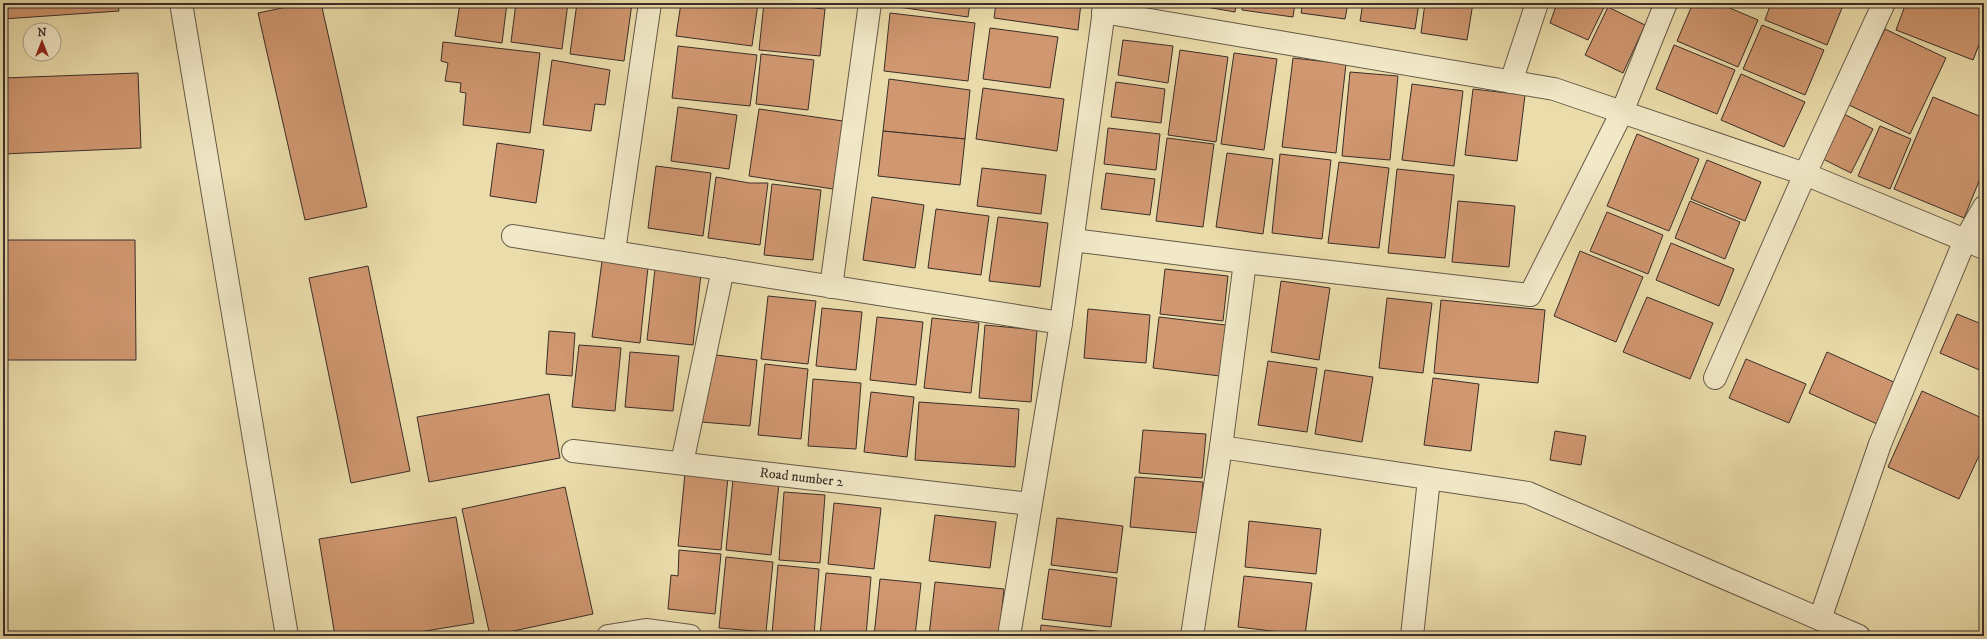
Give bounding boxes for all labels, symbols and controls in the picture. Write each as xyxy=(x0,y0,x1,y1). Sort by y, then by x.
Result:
north arrow xyxy=(22,22,62,62)
text: N xyxy=(37,26,47,40)
street label: Road number 2 xyxy=(759,464,844,491)

